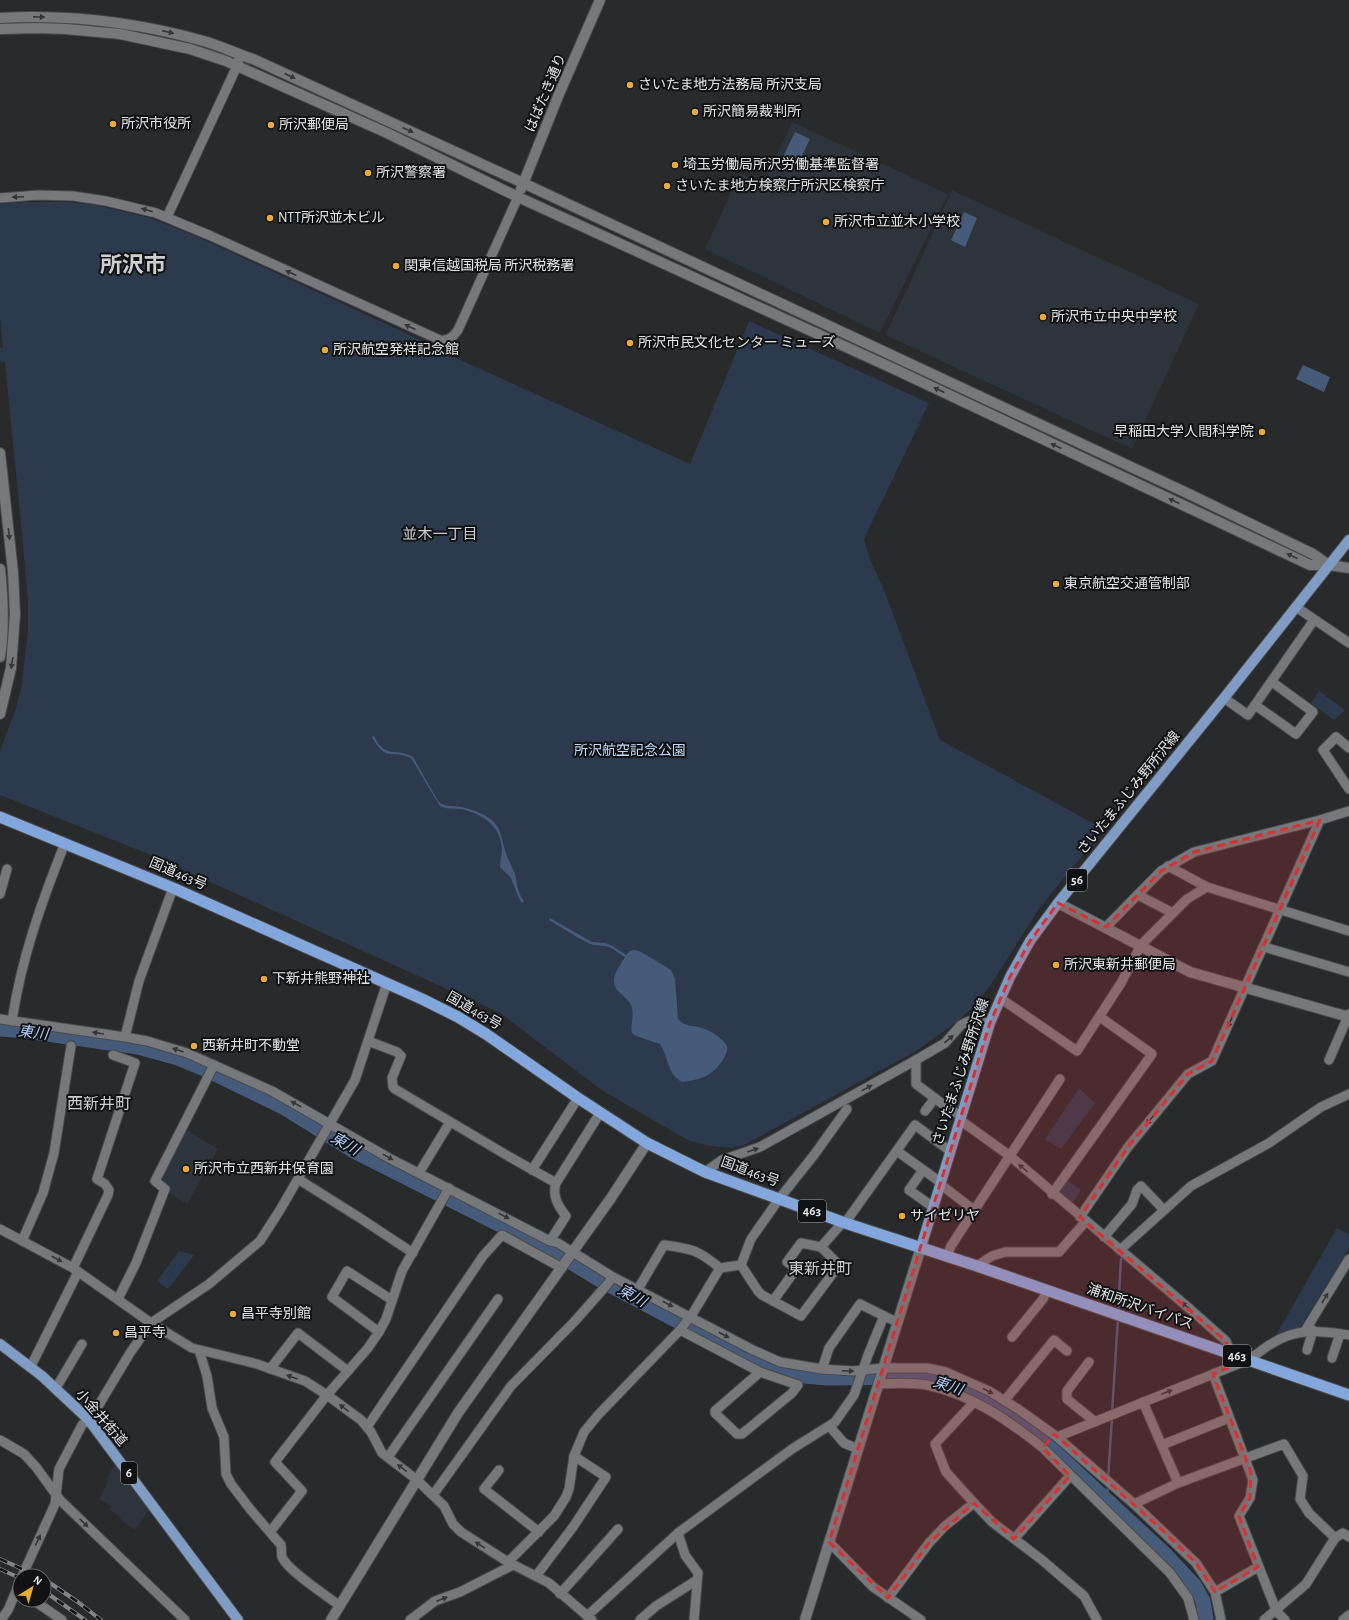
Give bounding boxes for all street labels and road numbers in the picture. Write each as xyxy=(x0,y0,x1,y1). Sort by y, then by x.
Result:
street label: はばたき通り xyxy=(522,51,569,134)
street label: さいたまふじみ野所沢線 xyxy=(1074,728,1183,857)
street label: 国道463号 xyxy=(147,855,209,892)
road number: 56 xyxy=(1067,869,1087,891)
street label: 国道463号 xyxy=(444,989,504,1032)
street label: さいたまふじみ野所沢線 xyxy=(930,996,991,1147)
street label: 国道463号 xyxy=(719,1154,781,1189)
road number: 463 xyxy=(798,1200,826,1222)
street label: 浦和所沢バイパス xyxy=(1085,1281,1195,1332)
road number: 463 xyxy=(1223,1345,1251,1367)
street label: 小金井街道 xyxy=(73,1386,131,1449)
road number: 6 xyxy=(121,1462,137,1484)

